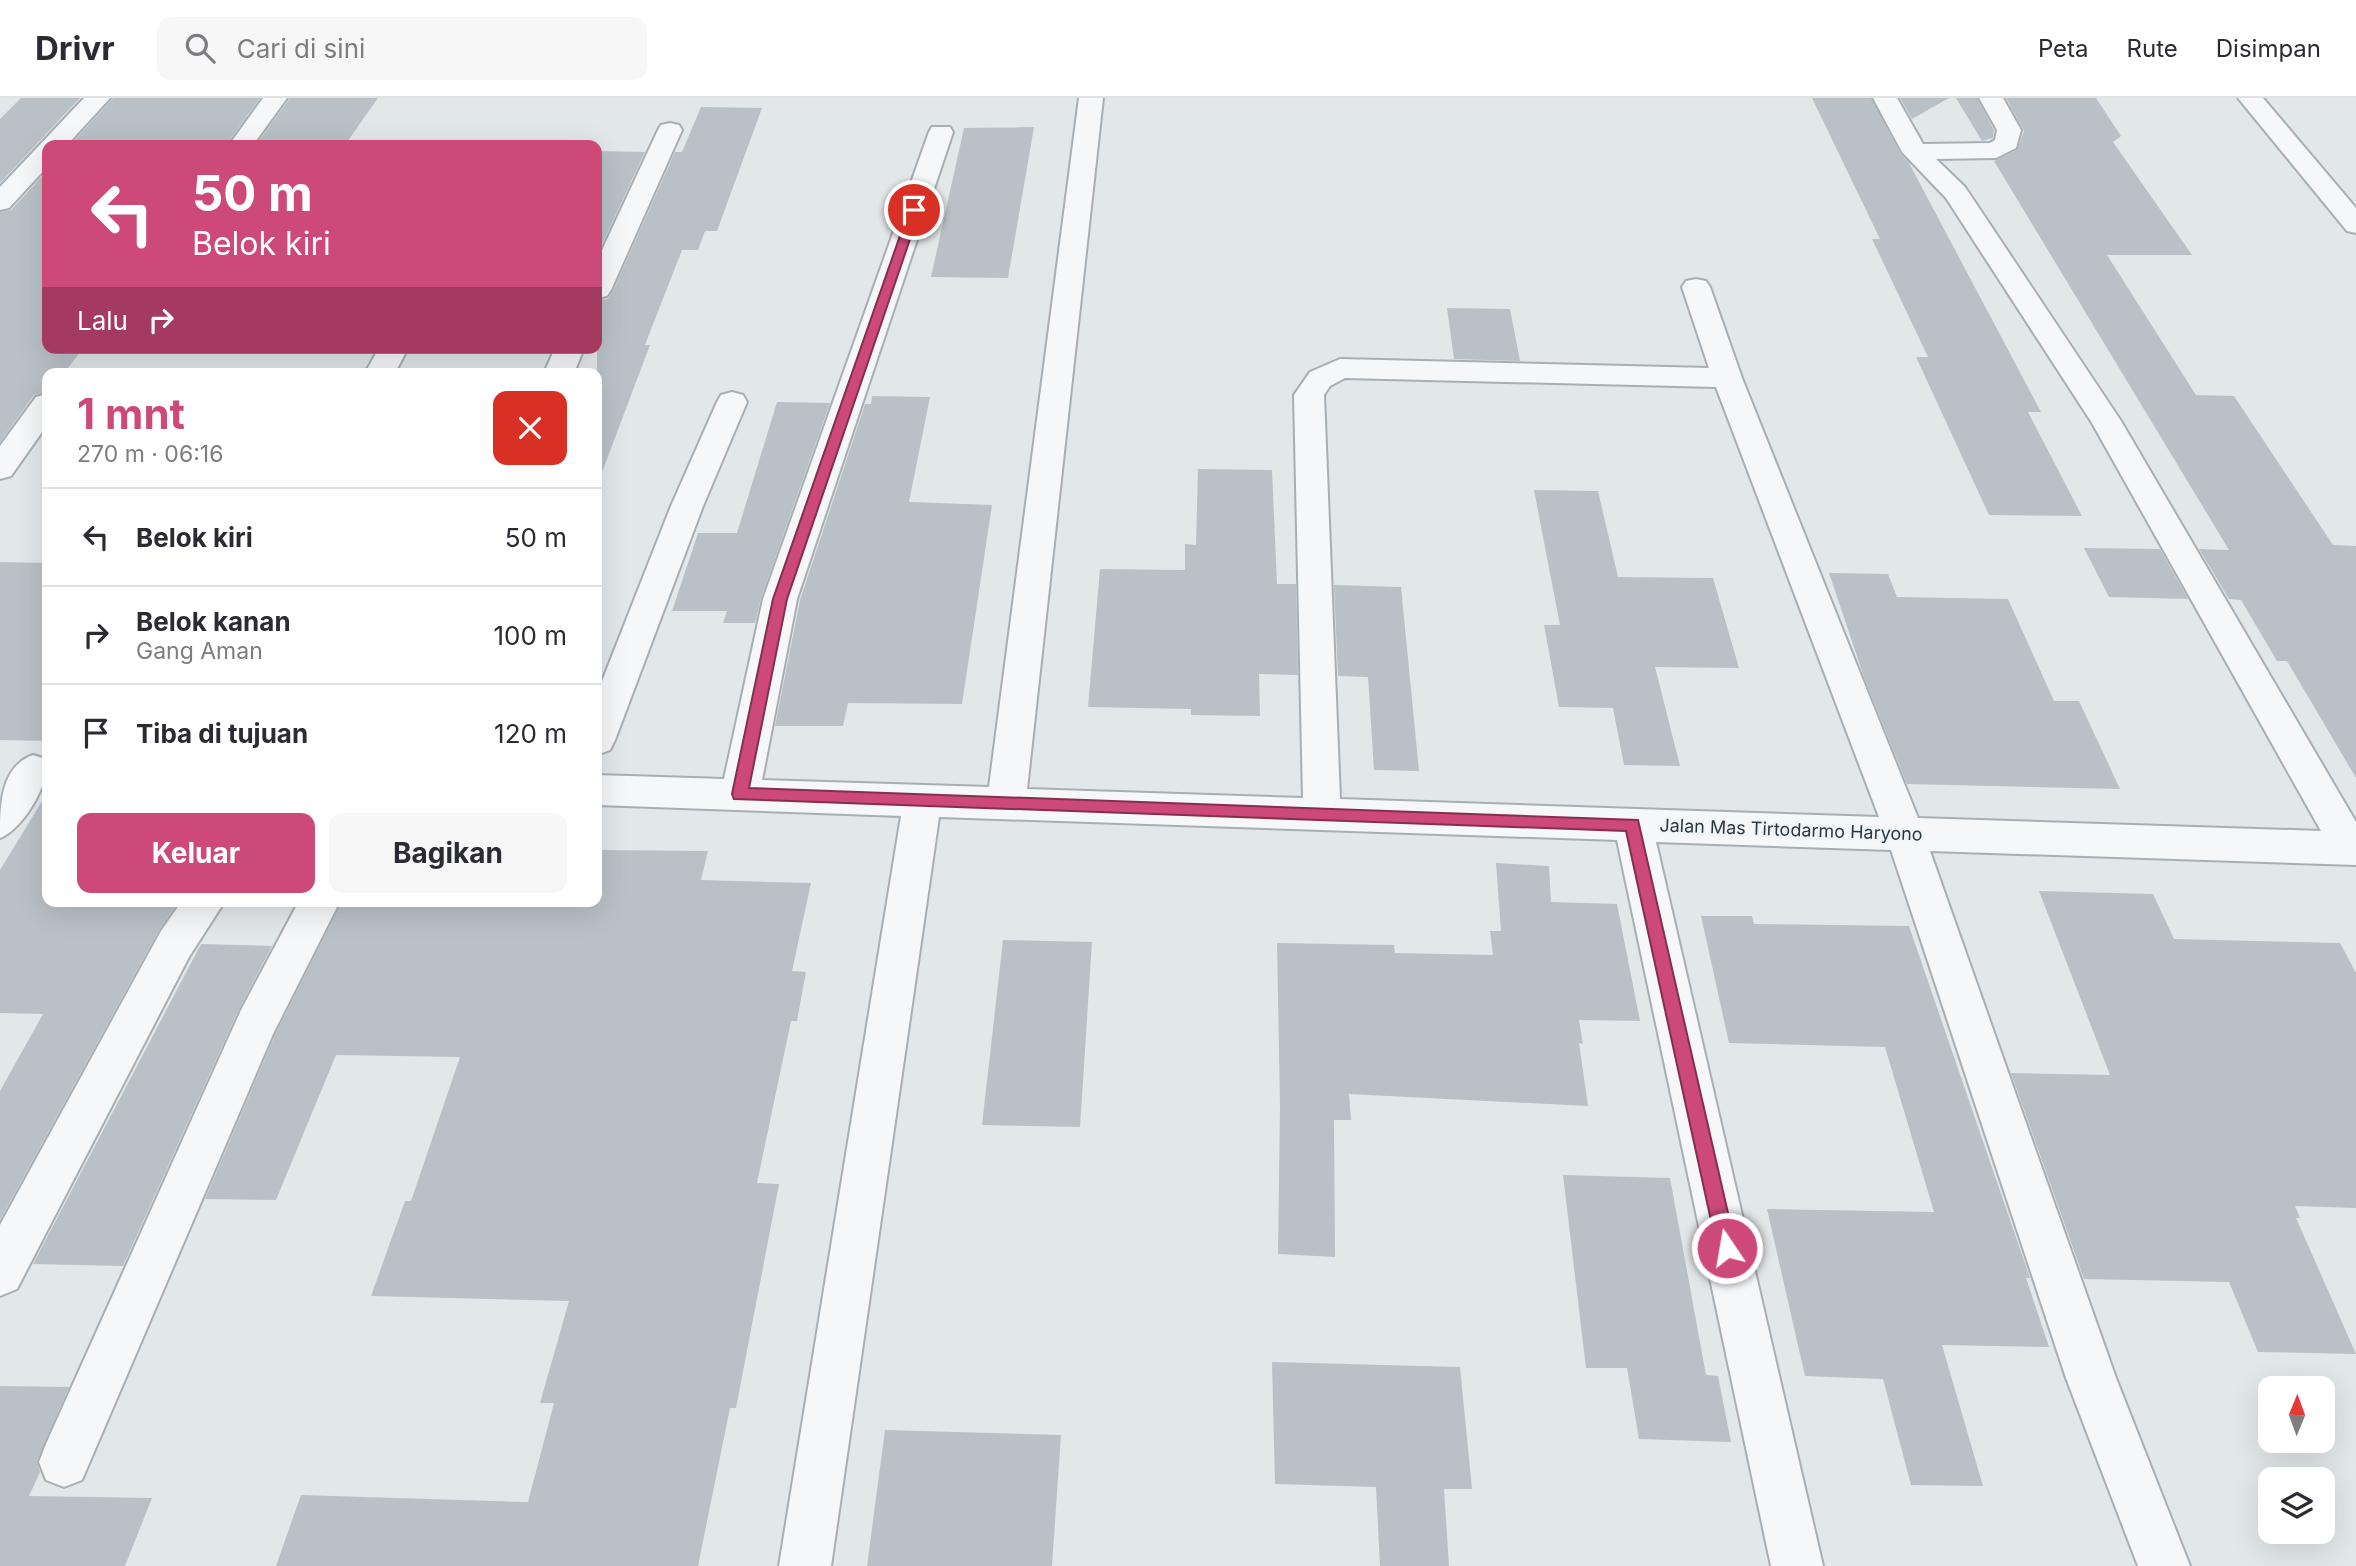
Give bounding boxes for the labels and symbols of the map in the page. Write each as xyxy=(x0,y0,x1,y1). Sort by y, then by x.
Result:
pin xyxy=(884,180,944,240)
street label: Jalan Mas Tirtodarmo Haryono xyxy=(1659,814,1923,845)
position arrow xyxy=(1690,1211,1764,1285)
north arrow xyxy=(2258,1376,2334,1452)

